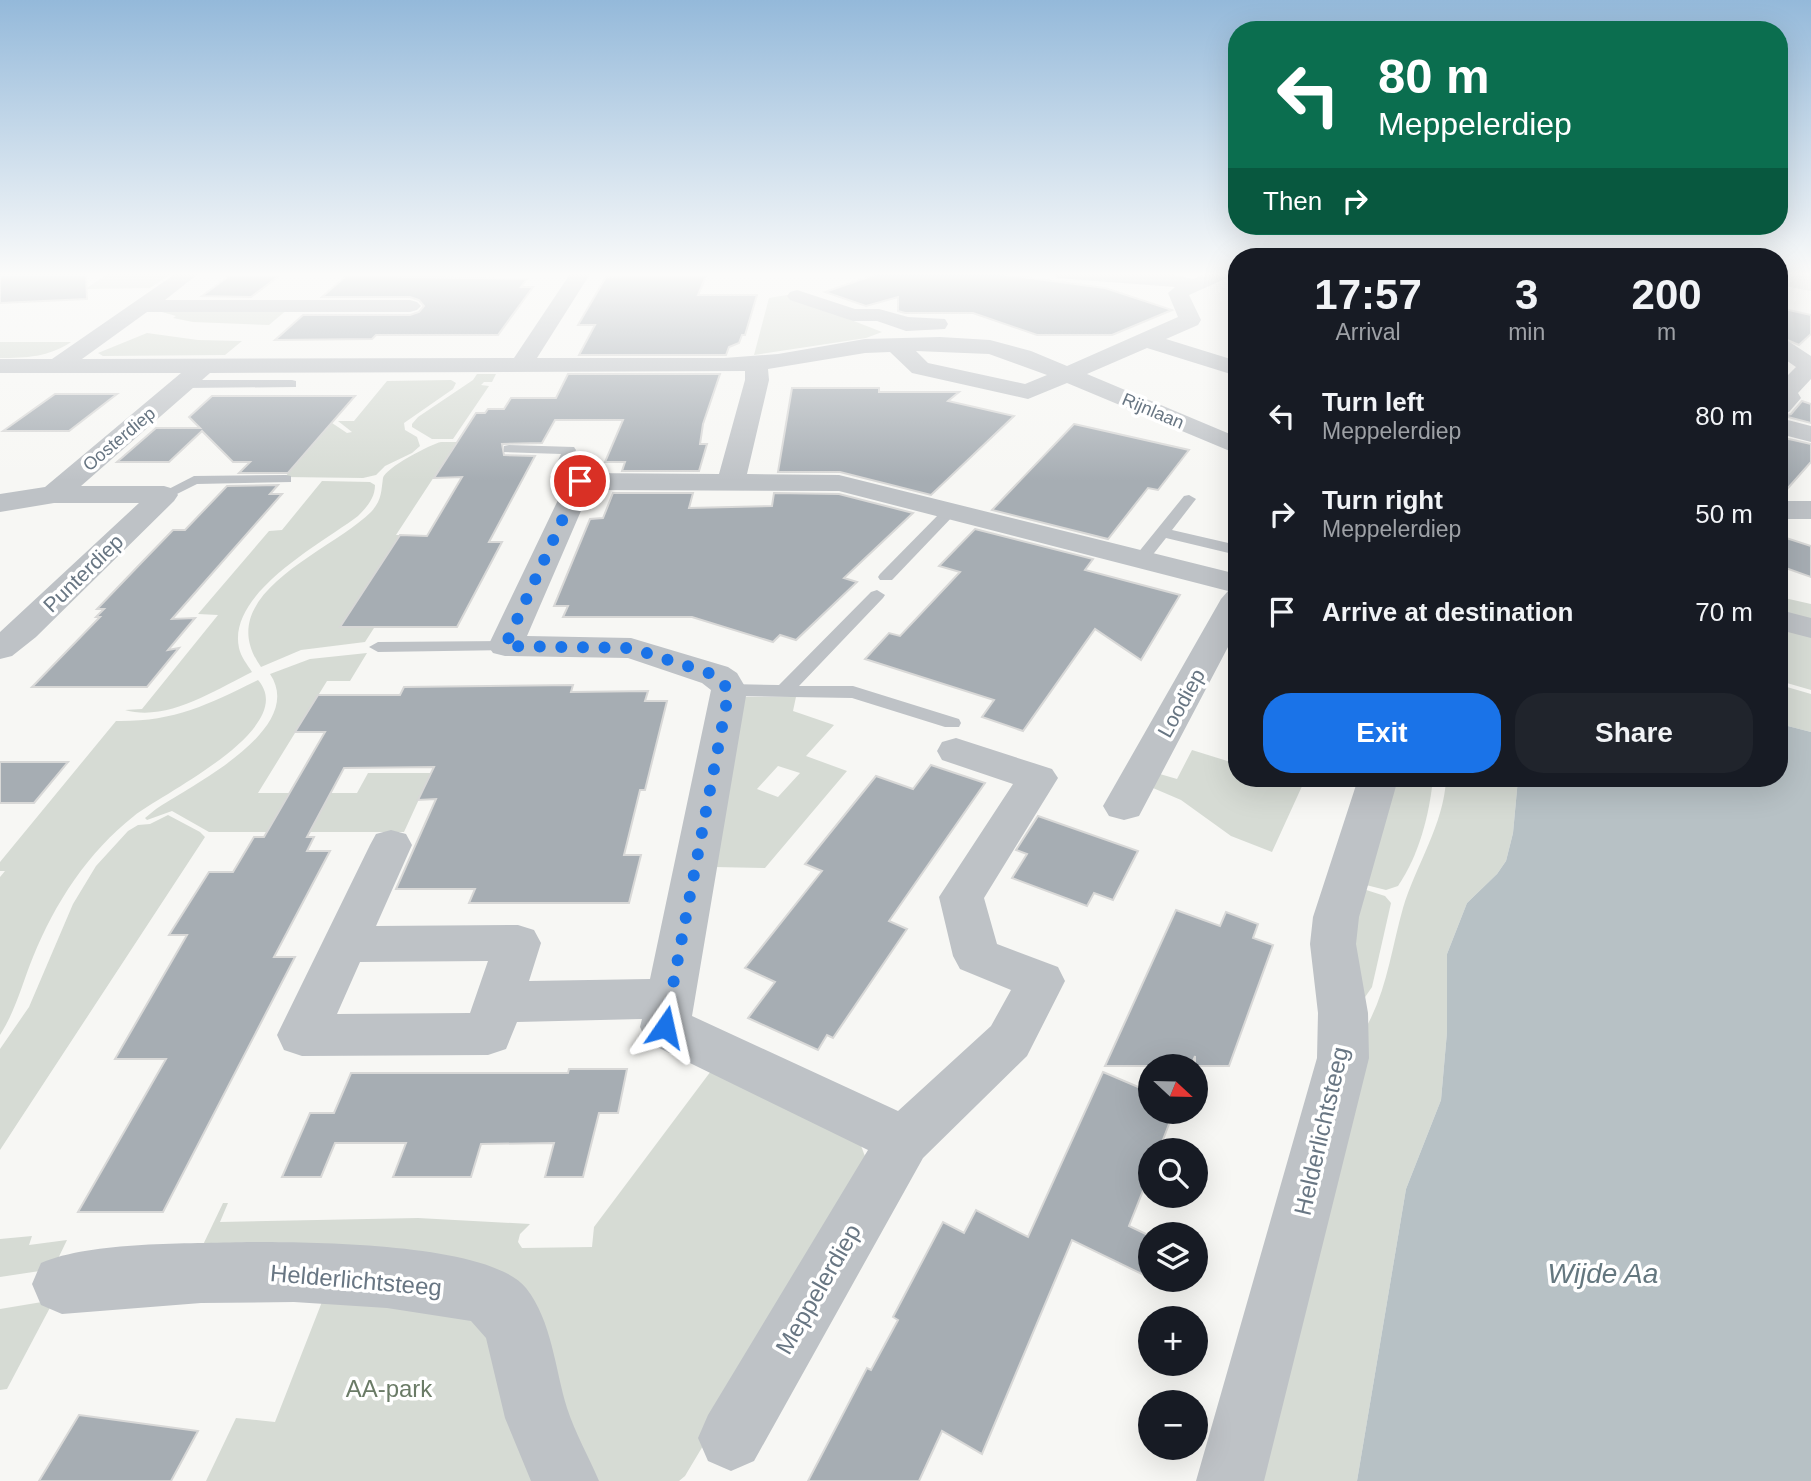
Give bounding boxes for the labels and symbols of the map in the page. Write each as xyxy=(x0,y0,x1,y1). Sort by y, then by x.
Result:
street label: Rijnlaan xyxy=(1119,389,1187,433)
street label: Oosterdiep xyxy=(79,403,159,475)
pin xyxy=(550,451,610,511)
street label: Punterdiep xyxy=(38,529,128,617)
street label: Loodiep xyxy=(1153,665,1209,741)
position arrow xyxy=(628,990,702,1064)
street label: Helderlichtsteeg xyxy=(1288,1044,1354,1218)
north arrow xyxy=(1138,1054,1208,1124)
street label: Meppelerdiep xyxy=(770,1219,866,1359)
water label: Wijde Aa xyxy=(1548,1258,1658,1289)
street label: Helderlichtsteeg xyxy=(269,1259,443,1301)
park label: AA-park xyxy=(346,1375,433,1402)

